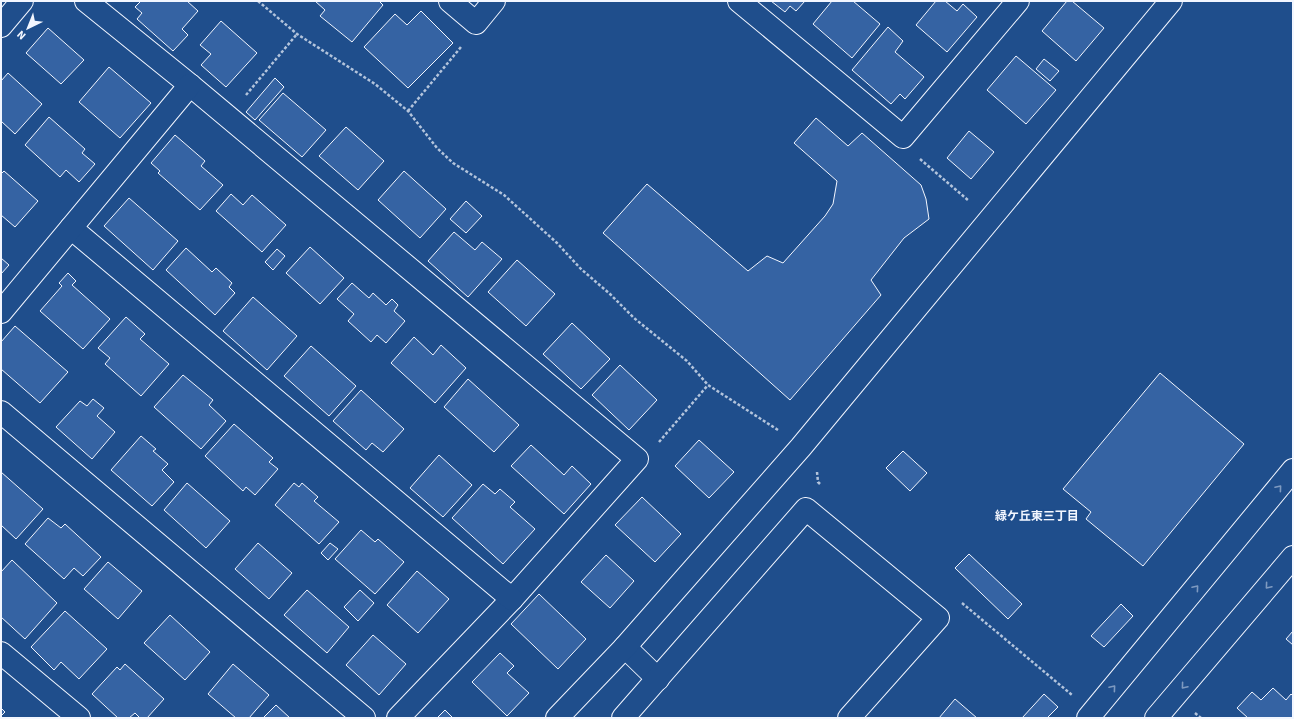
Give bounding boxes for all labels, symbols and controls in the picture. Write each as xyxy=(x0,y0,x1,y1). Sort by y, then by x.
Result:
north arrow xyxy=(8,8,48,48)
text: N xyxy=(14,27,29,43)
one-way arrow xyxy=(1274,485,1281,492)
district label: 緑ケ丘東三丁目 xyxy=(995,508,1079,525)
one-way arrow xyxy=(1265,582,1272,589)
one-way arrow xyxy=(1191,585,1198,592)
one-way arrow xyxy=(1181,681,1188,688)
one-way arrow xyxy=(1109,685,1116,693)

